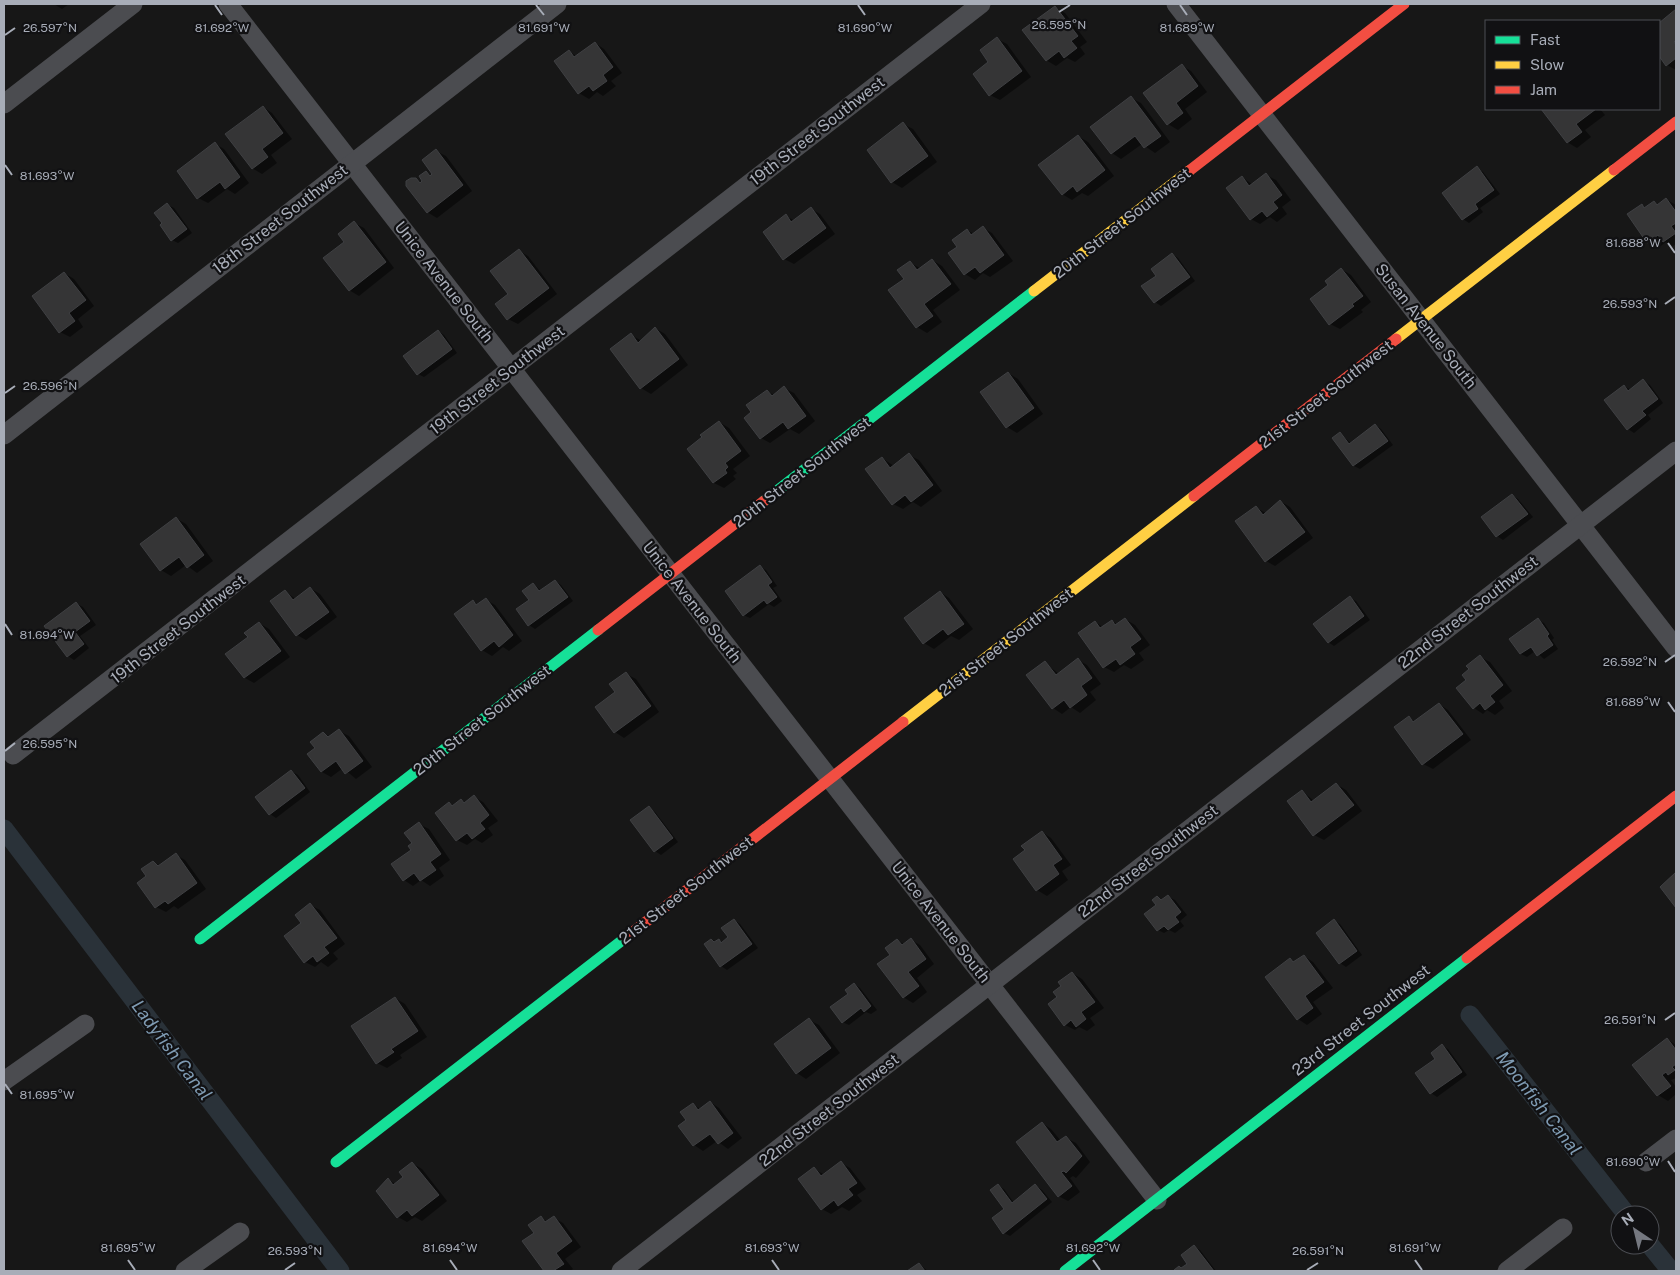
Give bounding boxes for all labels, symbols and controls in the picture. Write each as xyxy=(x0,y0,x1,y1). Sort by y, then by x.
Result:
text: 26.595°N xyxy=(1032,18,1086,32)
legend xyxy=(1485,20,1660,110)
text: 26.597°N xyxy=(23,21,77,35)
text: 81.692°W xyxy=(195,21,250,35)
text: 81.691°W xyxy=(518,21,571,35)
text: 81.690°W xyxy=(838,21,893,35)
text: 81.689°W xyxy=(1160,21,1215,35)
text: Fast xyxy=(1530,31,1560,48)
text: Slow xyxy=(1530,56,1565,73)
street label: 19th Street Southwest xyxy=(746,72,888,190)
text: Jam xyxy=(1530,81,1557,98)
street label: 18th Street Southwest xyxy=(209,160,351,278)
street label: 20th Street Southwest xyxy=(1050,164,1194,282)
text: 81.693°W xyxy=(20,169,75,183)
street label: Unice Avenue South xyxy=(391,217,497,347)
text: 81.688°W xyxy=(1605,236,1661,250)
street label: Susan Avenue South xyxy=(1371,260,1481,392)
text: 26.593°N xyxy=(1603,297,1657,311)
street label: 19th Street Southwest xyxy=(426,321,568,439)
street label: 21st Street Southwest xyxy=(1255,336,1397,452)
text: 26.596°N xyxy=(23,379,77,393)
street label: 20th Street Southwest xyxy=(730,413,874,531)
street label: Unice Avenue South xyxy=(639,537,745,667)
street label: 22nd Street Southwest xyxy=(1394,552,1542,672)
street label: 19th Street Southwest xyxy=(107,570,249,688)
street label: 21st Street Southwest xyxy=(935,584,1077,700)
text: 81.694°W xyxy=(20,628,75,642)
text: 26.592°N xyxy=(1603,655,1657,669)
street label: 20th Street Southwest xyxy=(410,661,554,779)
text: 81.689°W xyxy=(1606,695,1661,709)
text: 26.595°N xyxy=(23,737,77,751)
street label: 22nd Street Southwest xyxy=(1074,801,1222,921)
street label: 21st Street Southwest xyxy=(615,832,757,948)
street label: Unice Avenue South xyxy=(888,857,994,987)
street label: 23rd Street Southwest xyxy=(1288,960,1434,1080)
water label: Ladyfish Canal xyxy=(128,996,216,1104)
text: 26.591°N xyxy=(1604,1013,1656,1027)
water label: Moonfish Canal xyxy=(1492,1047,1586,1159)
street label: 22nd Street Southwest xyxy=(755,1050,903,1170)
text: 81.695°W xyxy=(20,1088,75,1102)
text: 81.690°W xyxy=(1606,1155,1661,1169)
north arrow xyxy=(1610,1205,1660,1255)
text: N xyxy=(1618,1210,1637,1229)
text: 81.695°W xyxy=(101,1241,156,1255)
text: 81.694°W xyxy=(423,1241,478,1255)
text: 81.693°W xyxy=(745,1241,800,1255)
text: 81.692°W xyxy=(1066,1241,1121,1255)
text: 81.691°W xyxy=(1389,1241,1442,1255)
text: 26.593°N xyxy=(268,1244,322,1258)
text: 26.591°N xyxy=(1292,1244,1344,1258)

